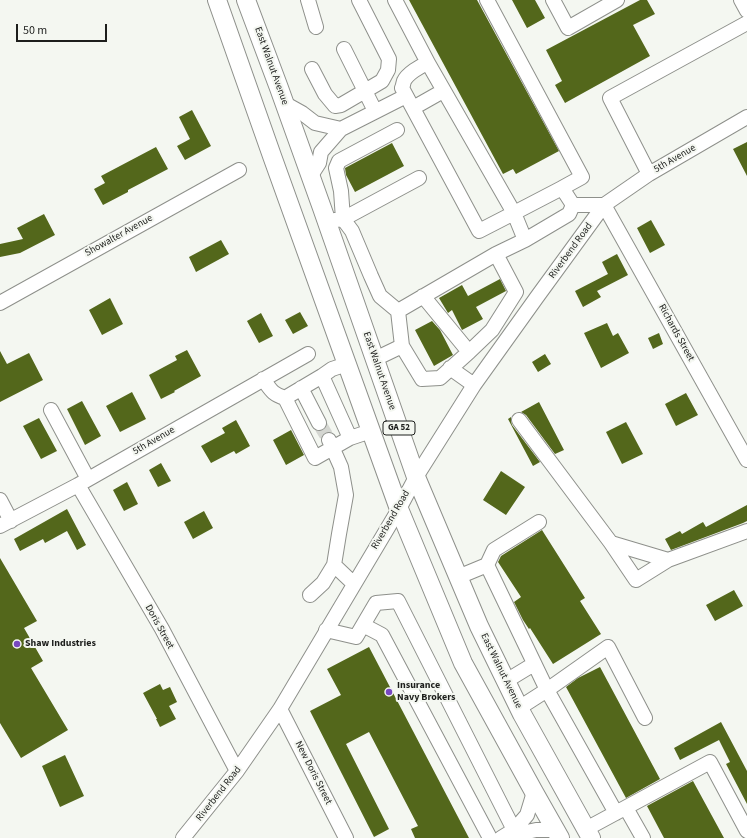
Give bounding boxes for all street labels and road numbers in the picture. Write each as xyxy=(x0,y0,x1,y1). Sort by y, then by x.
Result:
street label: East Walnut Avenue xyxy=(251,25,291,107)
street label: 5th Avenue xyxy=(652,142,698,176)
street label: Showalter Avenue xyxy=(83,212,155,260)
street label: Riverbend Road xyxy=(547,221,595,281)
street label: Richards Street xyxy=(655,302,697,364)
street label: East Walnut Avenue xyxy=(360,330,398,412)
road number: GA 52 xyxy=(383,421,415,435)
street label: 5th Avenue xyxy=(131,424,177,458)
street label: Riverbend Road xyxy=(369,488,413,552)
street label: Doris Street xyxy=(142,603,176,651)
street label: East Walnut Avenue xyxy=(478,631,524,711)
street label: New Doris Street xyxy=(292,739,334,807)
street label: Riverbend Road xyxy=(194,764,244,824)

